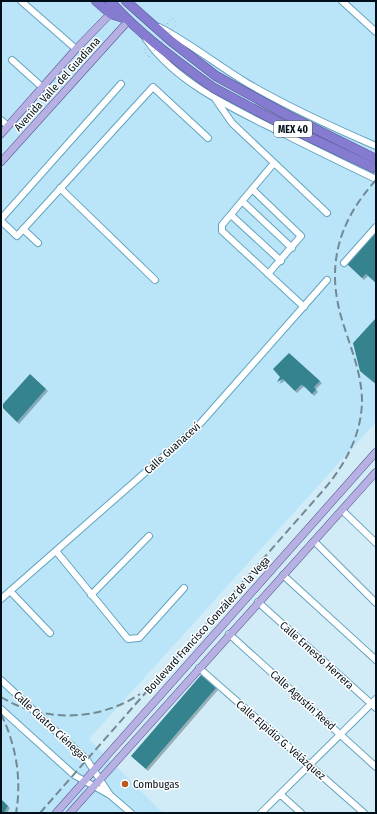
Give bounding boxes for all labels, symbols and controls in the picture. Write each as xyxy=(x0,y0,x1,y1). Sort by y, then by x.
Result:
street label: Avenida Valle del Guadiana xyxy=(12,35,103,134)
road number: MEX 40 xyxy=(274,121,312,137)
street label: Calle Guanaceví xyxy=(142,420,203,477)
street label: Boulevard Francisco González de la Vega xyxy=(142,554,273,697)
street label: Calle Ernesto Herrera xyxy=(277,619,356,692)
street label: Calle Agustín Reed xyxy=(267,668,338,733)
street label: Calle Cuatro Ciénegas xyxy=(11,689,91,764)
street label: Calle Elpidio G. Velázquez xyxy=(233,698,328,783)
place label: Combugas xyxy=(133,778,179,791)
marker: Combugas xyxy=(120,779,130,789)

